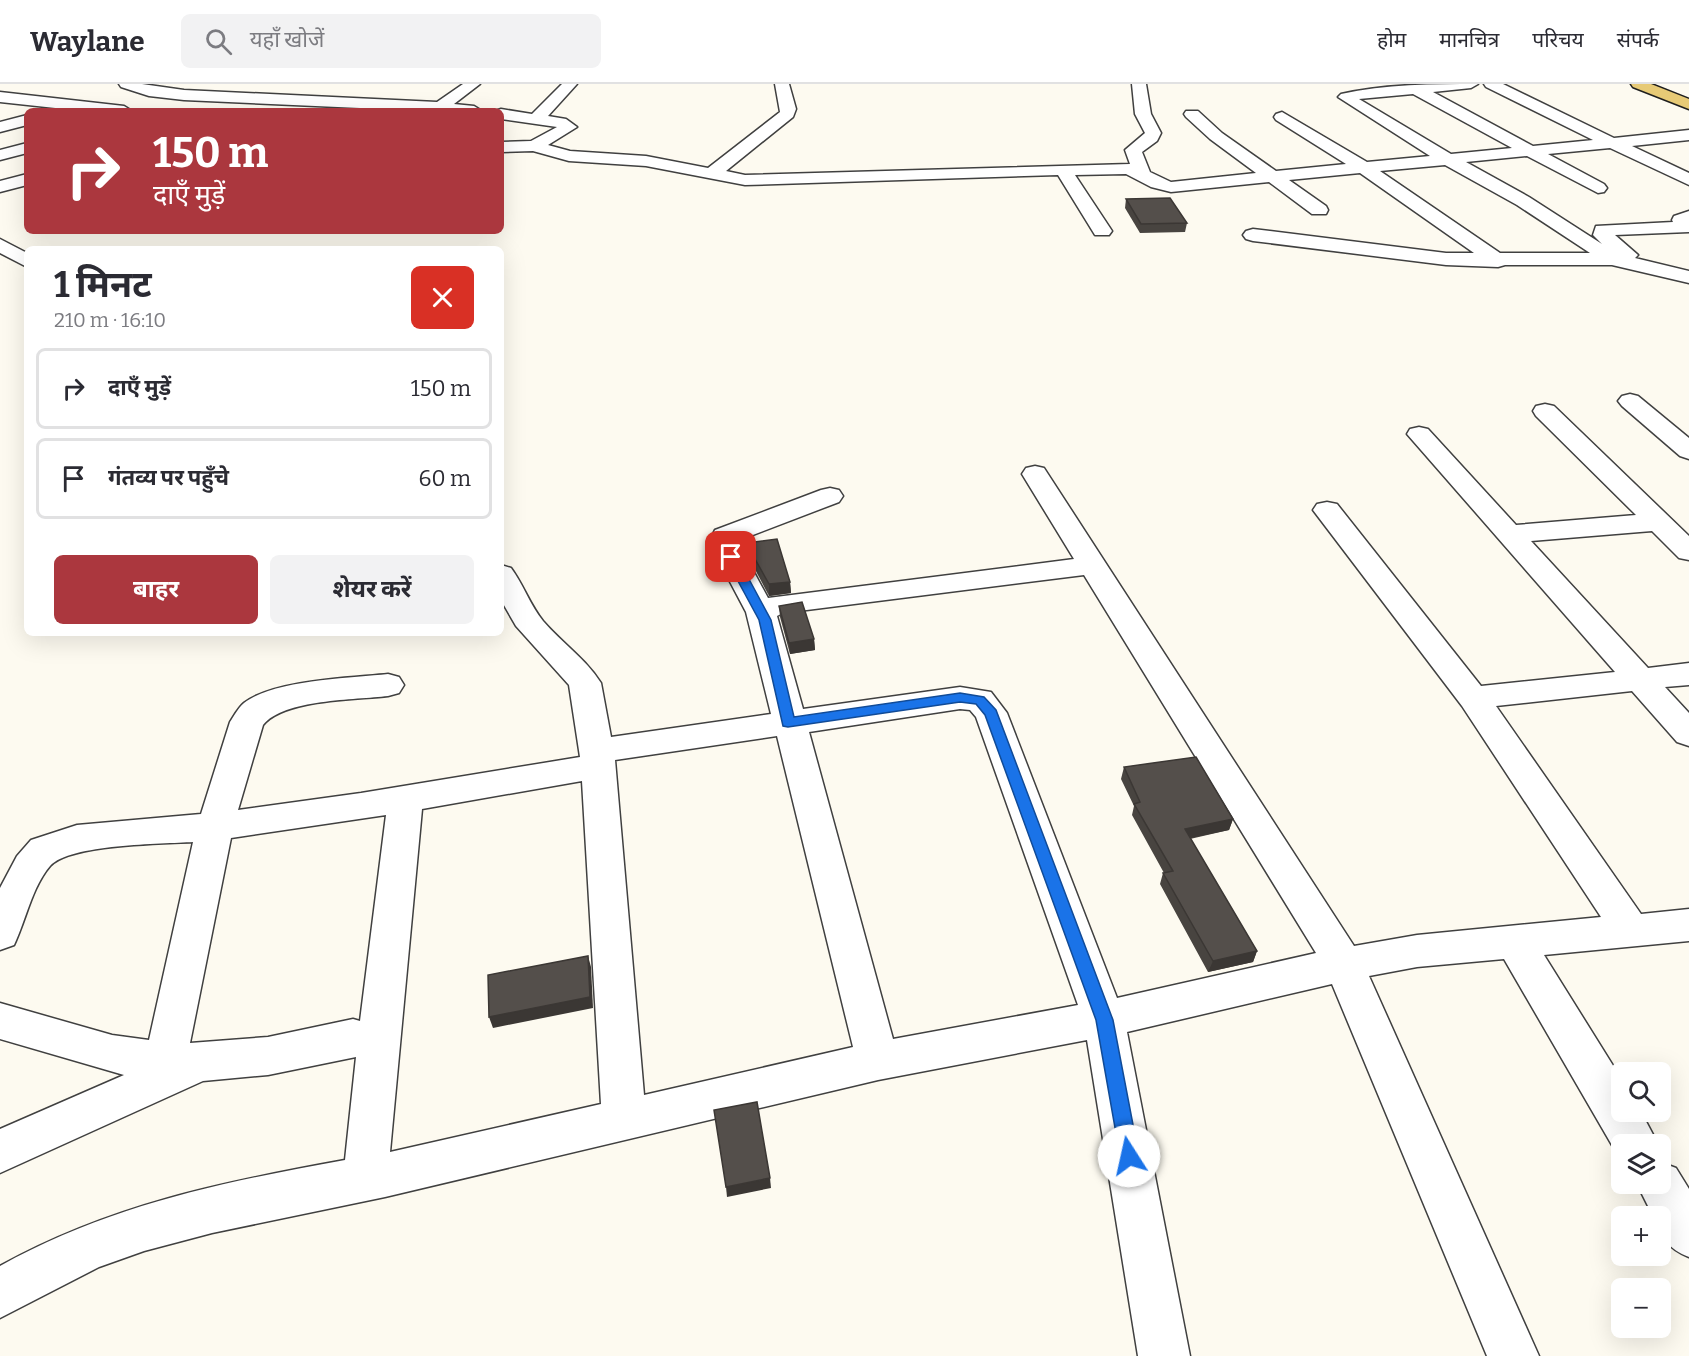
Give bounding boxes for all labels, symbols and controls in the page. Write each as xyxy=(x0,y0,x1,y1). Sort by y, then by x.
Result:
search box xyxy=(181,14,601,68)
text: Waylane xyxy=(30,25,145,58)
icon: search xyxy=(202,25,235,58)
text: यहाँ खोजें xyxy=(250,26,324,53)
text: होम xyxy=(1377,27,1406,53)
text: मानचित्र xyxy=(1439,27,1499,53)
text: परिचय xyxy=(1532,27,1584,53)
text: संपर्क xyxy=(1617,27,1659,53)
text: 150 m xyxy=(153,128,268,178)
icon: right xyxy=(54,132,132,210)
text: दाएँ मुड़ें xyxy=(153,179,225,211)
text: 1 मिनट xyxy=(54,263,152,307)
button: close xyxy=(411,266,474,329)
text: 210 m · 16:10 xyxy=(54,308,166,332)
icon: right xyxy=(57,372,90,405)
text: दाएँ मुड़ें xyxy=(108,374,171,401)
text: 150 m xyxy=(411,375,471,402)
icon: arrive xyxy=(57,462,90,495)
text: गंतव्य पर पहुँचे xyxy=(108,464,229,491)
text: 60 m xyxy=(419,465,471,492)
pin xyxy=(705,531,756,582)
icon: arrive xyxy=(714,540,747,573)
button: बाहर xyxy=(54,555,258,624)
button: शेयर करें xyxy=(270,555,474,624)
map controls xyxy=(1611,1062,1671,1338)
button: search xyxy=(1611,1062,1671,1122)
position arrow xyxy=(1097,1124,1161,1188)
button: layers xyxy=(1611,1134,1671,1194)
button: + xyxy=(1611,1206,1671,1266)
button: − xyxy=(1611,1278,1671,1338)

